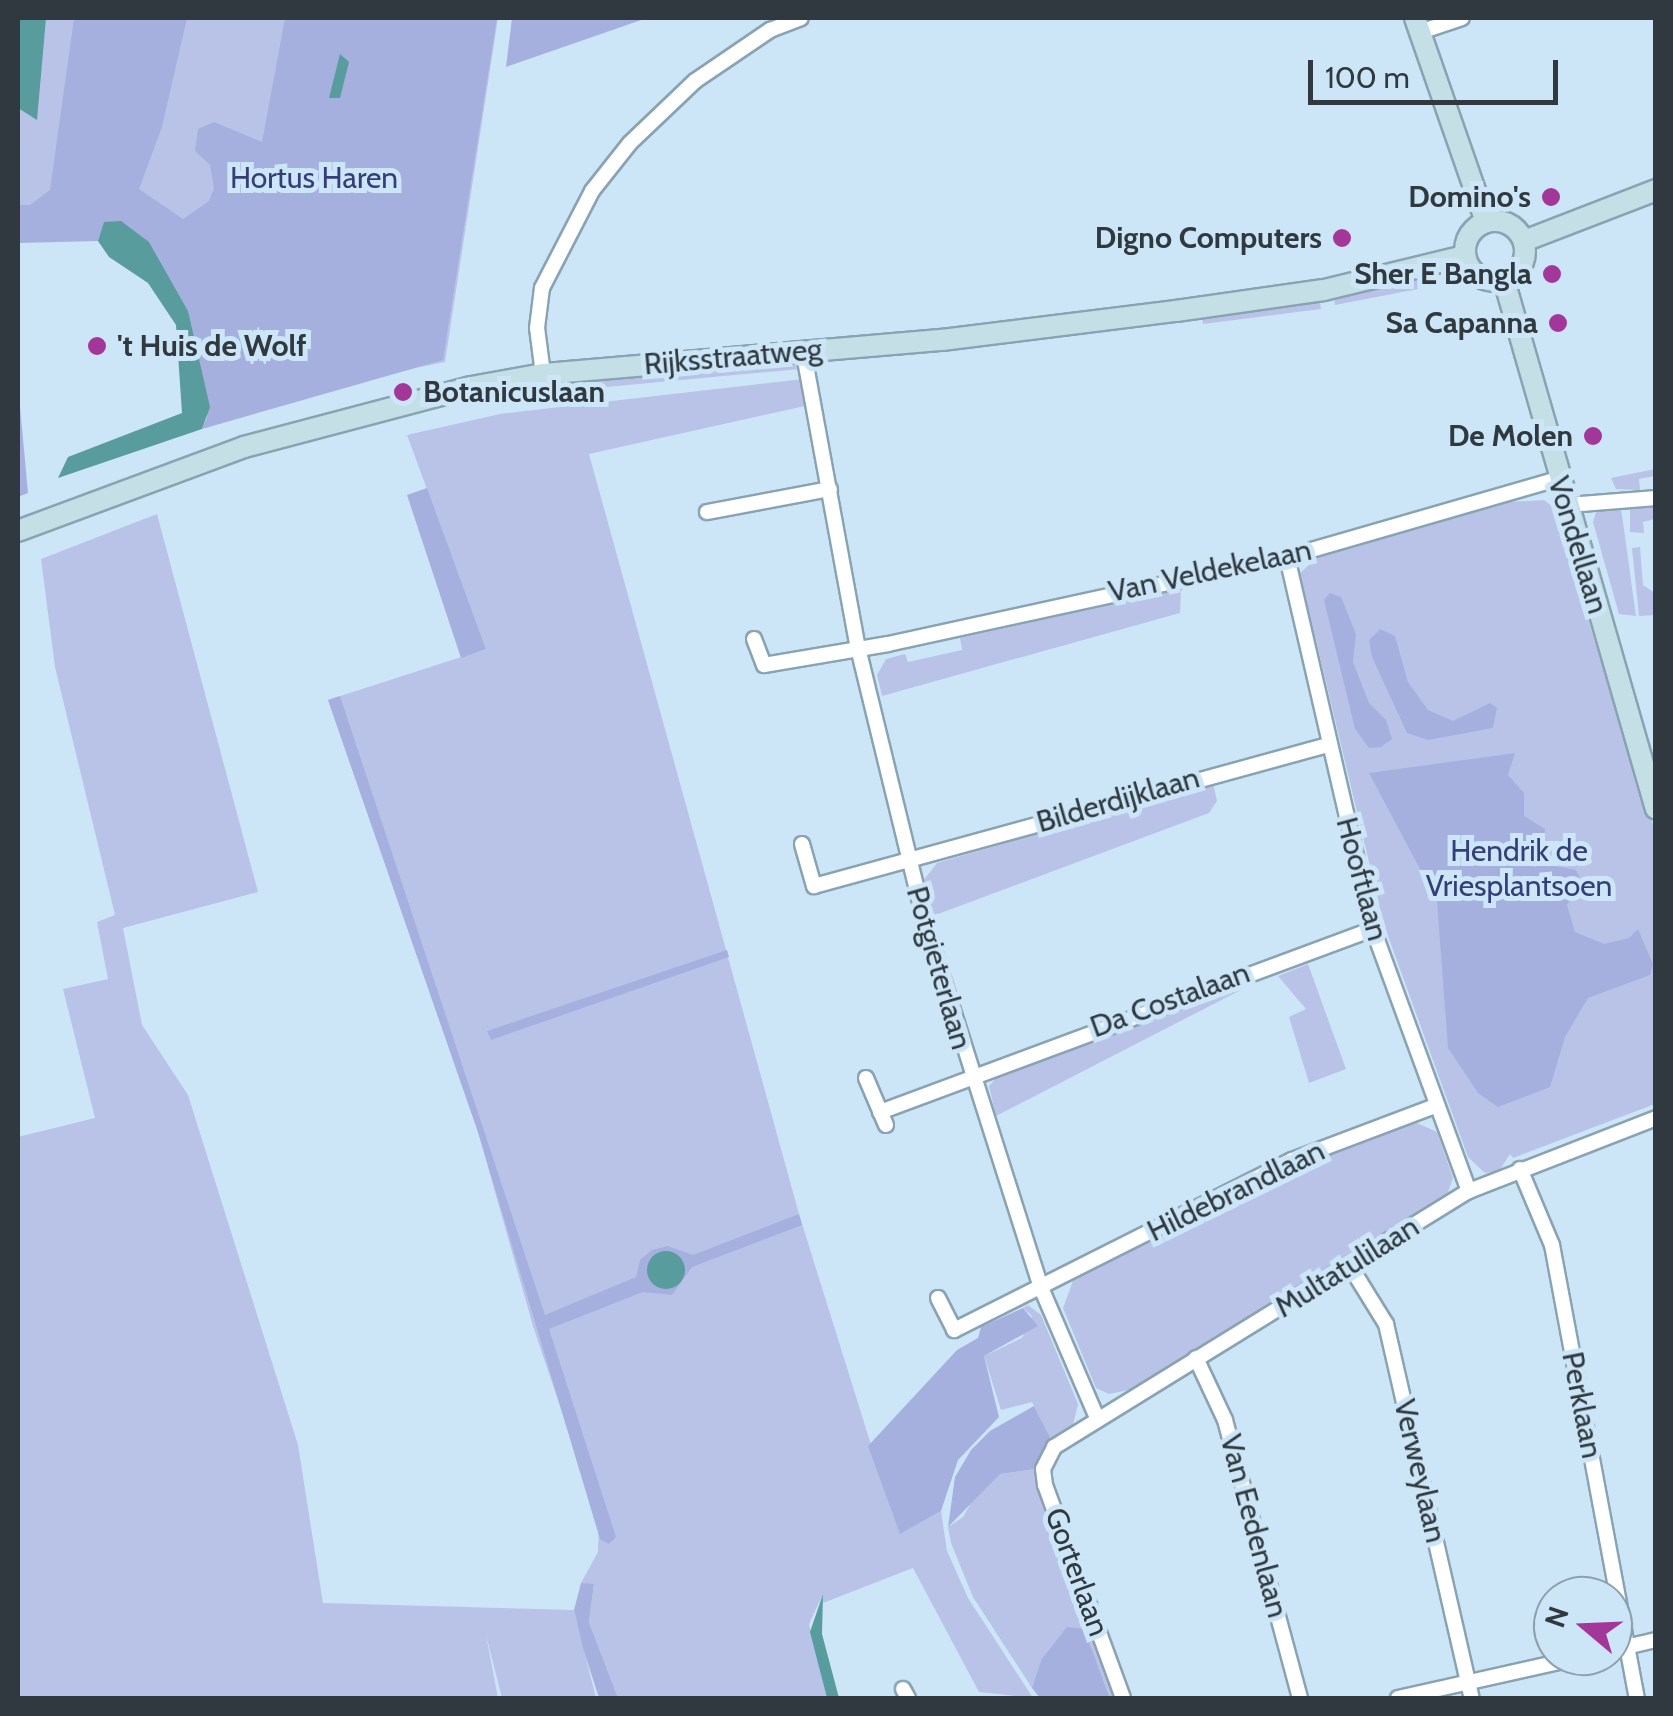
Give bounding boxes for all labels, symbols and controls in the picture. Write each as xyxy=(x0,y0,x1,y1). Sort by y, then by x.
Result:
scale bar xyxy=(1313,40,1563,102)
text: 100 m xyxy=(1325,59,1410,96)
park label: Hortus Haren xyxy=(230,160,398,196)
place label: Domino's xyxy=(1408,179,1531,215)
marker: Domino's xyxy=(1540,186,1562,208)
place label: Digno Computers xyxy=(1095,220,1322,256)
marker: Digno Computers xyxy=(1331,227,1353,249)
place label: Sher E Bangla xyxy=(1354,256,1532,292)
marker: Sher E Bangla xyxy=(1541,263,1563,285)
place label: Sa Capanna xyxy=(1386,305,1538,341)
marker: Sa Capanna xyxy=(1547,312,1569,334)
place label: 't Huis de Wolf xyxy=(117,328,306,364)
street label: Rijksstraatweg xyxy=(642,331,824,383)
marker: 't Huis de Wolf xyxy=(86,335,108,357)
place label: Botanicuslaan xyxy=(423,374,605,410)
marker: Botanicuslaan xyxy=(392,381,414,403)
place label: De Molen xyxy=(1448,418,1573,454)
marker: De Molen xyxy=(1582,425,1604,447)
street label: Vondellaan xyxy=(1540,472,1616,618)
street label: Van Veldekelaan xyxy=(1105,532,1315,610)
street label: Bilderdijklaan xyxy=(1032,760,1204,840)
street label: Hooftlaan xyxy=(1328,813,1396,945)
park label: Hendrik de Vriesplantsoen xyxy=(1426,833,1612,904)
street label: Potgieterlaan xyxy=(899,882,979,1054)
street label: Da Costalaan xyxy=(1085,955,1255,1045)
street label: Hildebrandlaan xyxy=(1142,1133,1330,1249)
street label: Multatulilaan xyxy=(1268,1209,1426,1325)
street label: Perklaan xyxy=(1554,1349,1610,1461)
street label: Verweylaan xyxy=(1386,1396,1454,1546)
street label: Van Eedenlaan xyxy=(1212,1431,1296,1621)
street label: Gorterlaan xyxy=(1037,1503,1117,1641)
north arrow xyxy=(1533,1576,1633,1676)
text: N xyxy=(1537,1602,1576,1632)

